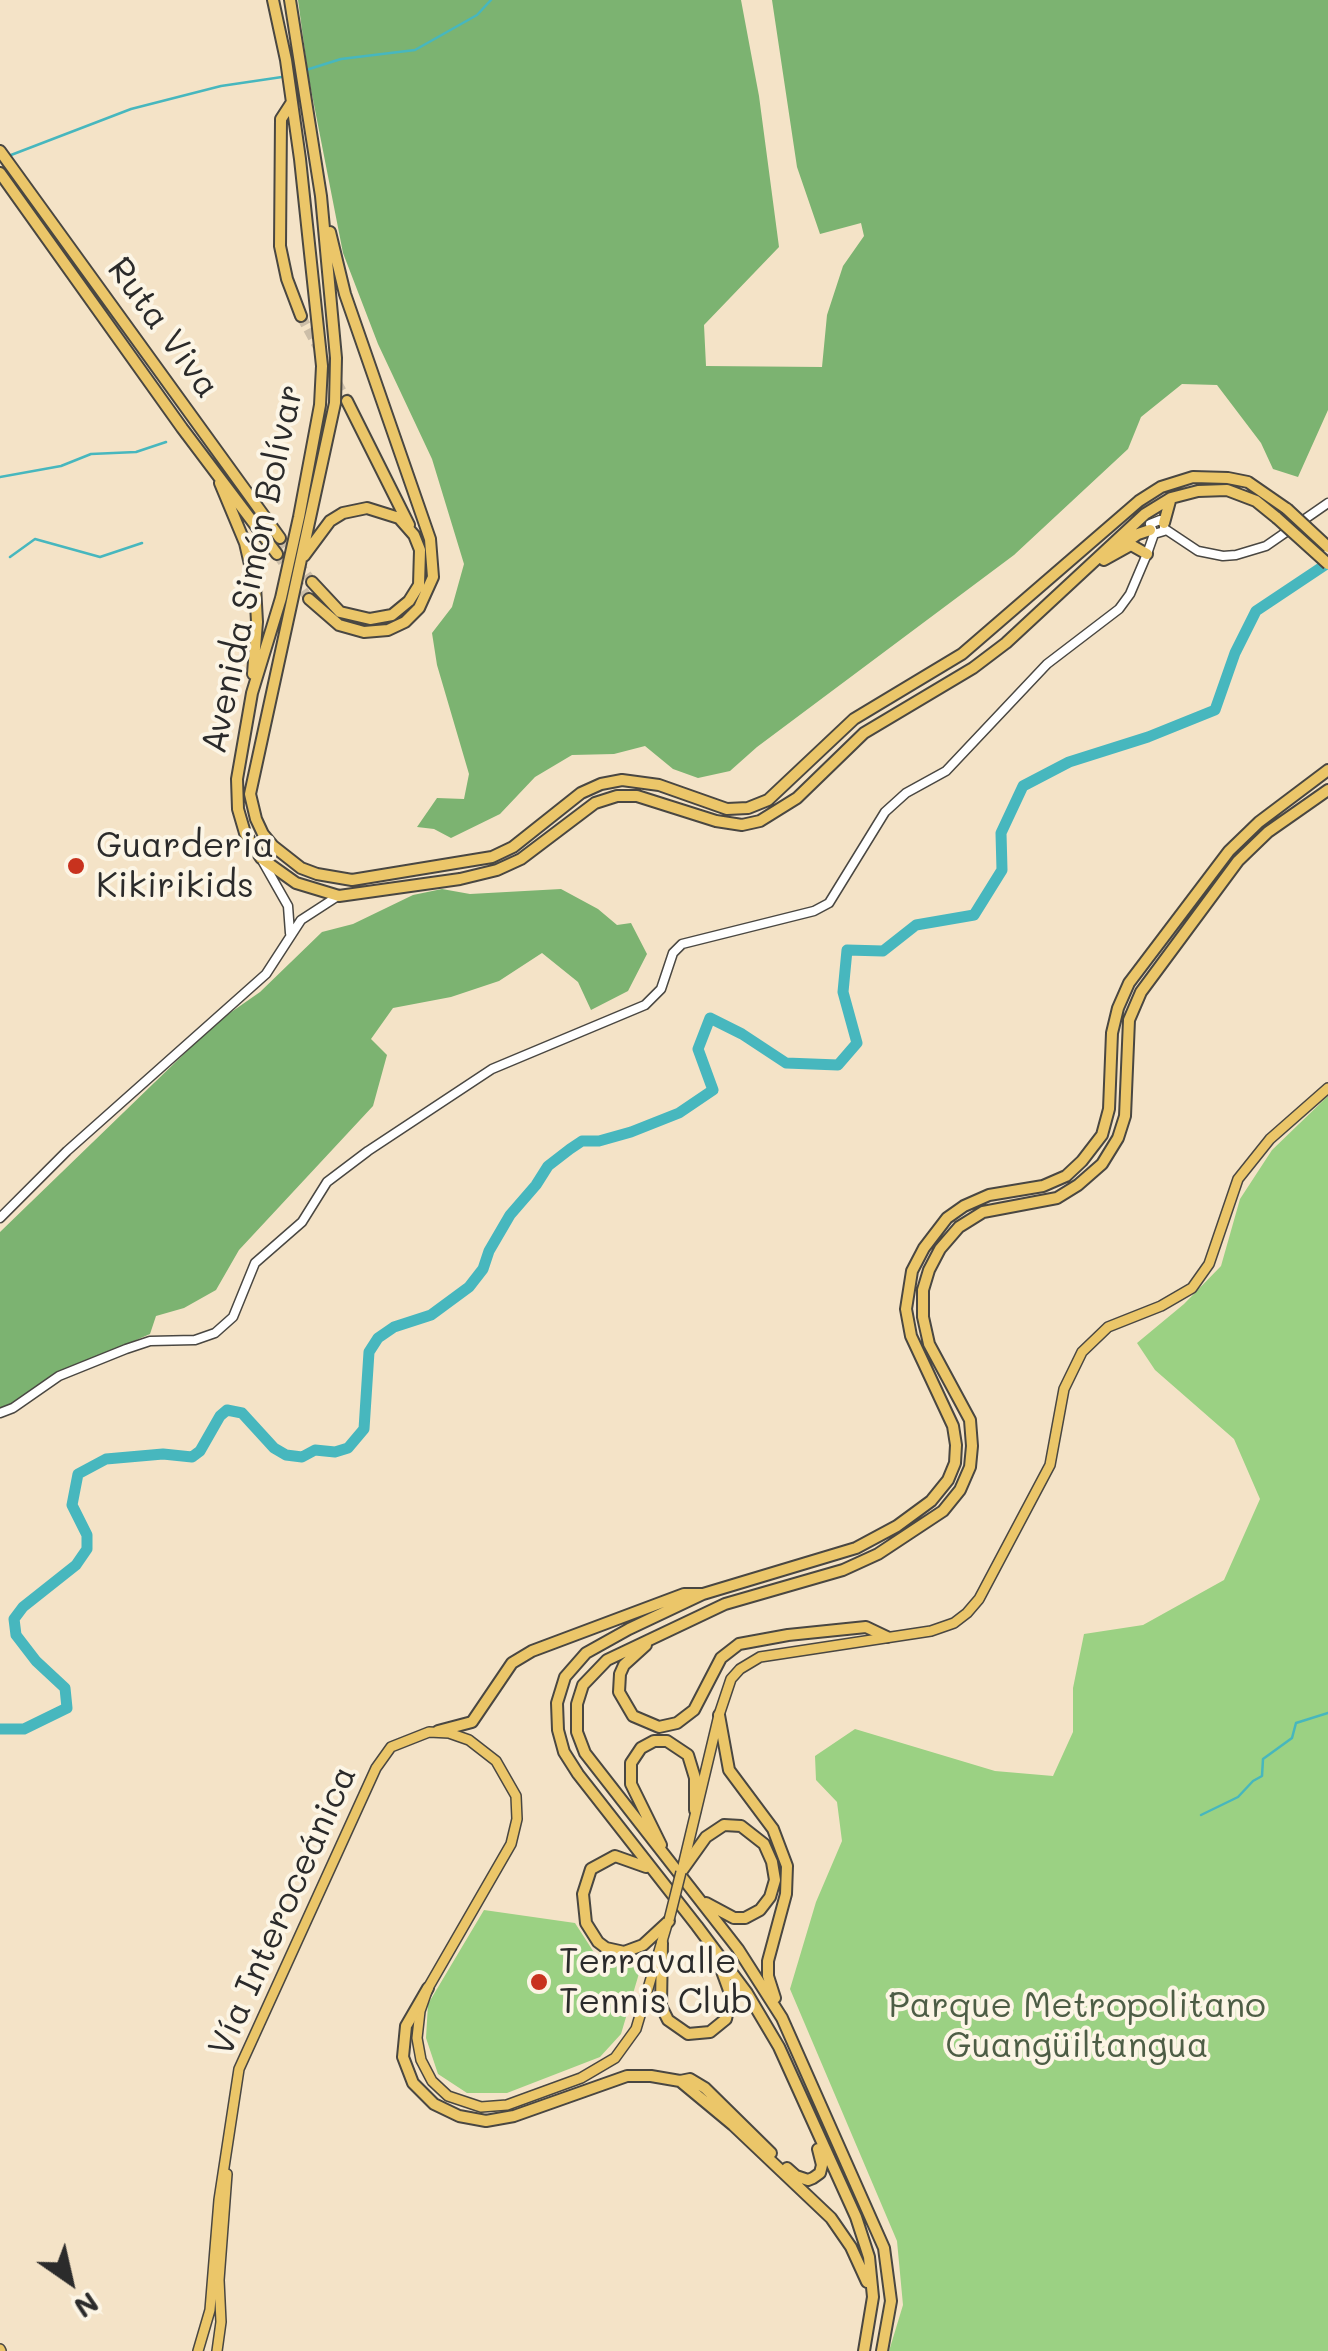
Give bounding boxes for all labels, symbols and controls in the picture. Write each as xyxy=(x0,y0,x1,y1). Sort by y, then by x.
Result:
street label: Ruta Viva xyxy=(98,250,228,406)
street label: Avenida Simón Bolívar xyxy=(193,381,313,757)
place label: Guarderia Kikirikids xyxy=(96,825,274,907)
marker: Guarderia Kikirikids xyxy=(65,855,87,877)
street label: Vía Interoceánica xyxy=(200,1759,366,2063)
place label: Terravalle Tennis Club xyxy=(559,1941,753,2023)
marker: Terravalle Tennis Club xyxy=(528,1971,550,1993)
park label: Parque Metropolitano Guangüiltangua xyxy=(888,1985,1266,2067)
north arrow xyxy=(20,2231,120,2331)
text: N xyxy=(68,2285,106,2327)

